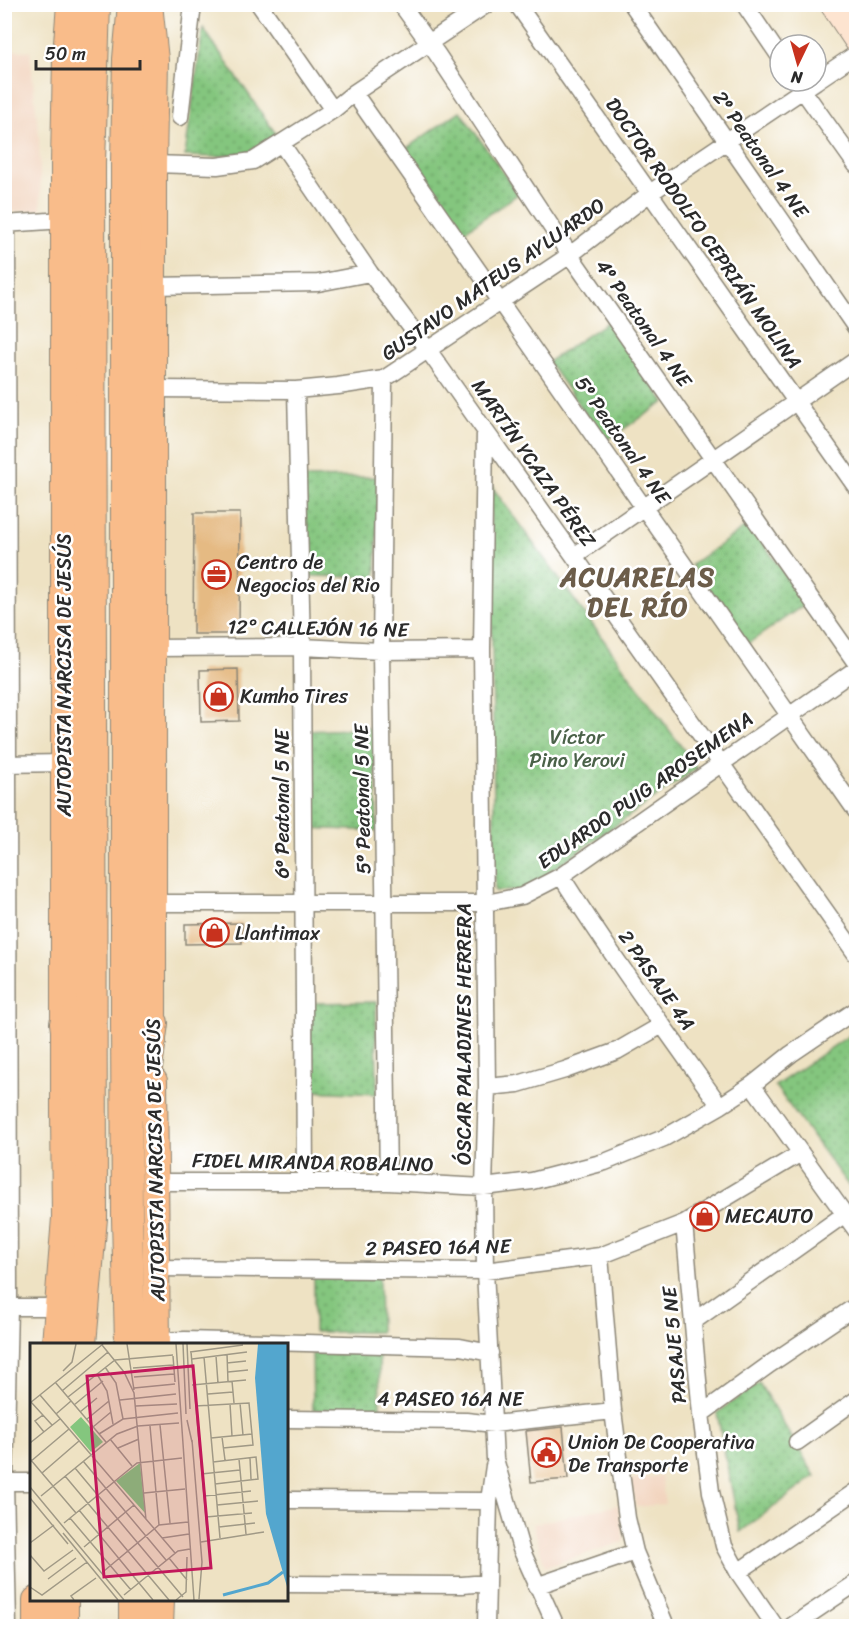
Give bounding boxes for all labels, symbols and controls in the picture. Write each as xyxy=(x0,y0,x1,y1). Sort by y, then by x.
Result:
scale bar xyxy=(36,33,140,71)
north arrow xyxy=(768,33,828,93)
text: 50 m xyxy=(45,38,86,70)
text: N xyxy=(789,62,805,92)
street label: 2º Peatonal 4 NE xyxy=(703,83,819,227)
street label: DOCTOR RODOLFO CEPRIÁN MOLINA xyxy=(596,90,811,377)
street label: GUSTAVO MATEUS AYLUARDO xyxy=(374,188,613,370)
street label: 4º Peatonal 4 NE xyxy=(586,252,702,397)
street label: 5º Peatonal 4 NE xyxy=(565,369,681,513)
street label: MARTÍN YCAZA PÉREZ xyxy=(462,371,605,555)
street label: AUTOPISTA NARCISA DE JESÚS xyxy=(47,533,82,817)
place label: Centro de Negocios del Rio xyxy=(237,545,380,603)
district label: ACUARELAS DEL RÍO xyxy=(559,554,716,630)
office icon: Centro de Negocios del Rio xyxy=(200,558,232,590)
street label: 12° CALLEJÓN 16 NE xyxy=(227,609,411,648)
place label: Kumho Tires xyxy=(240,679,349,714)
shop icon: Kumho Tires xyxy=(203,680,235,712)
street label: EDUARDO PUIG AROSEMENA xyxy=(530,702,761,879)
park label: Víctor Pino Yerovi xyxy=(529,720,626,778)
street label: 5º Peatonal 5 NE xyxy=(344,722,381,874)
street label: 6º Peatonal 5 NE xyxy=(265,728,300,879)
street label: ÓSCAR PALADINES HERRERA xyxy=(447,903,482,1165)
place label: Llantimax xyxy=(235,916,321,951)
shop icon: Llantimax xyxy=(198,917,230,949)
street label: 2 PASAJE 4A xyxy=(609,922,704,1038)
street label: AUTOPISTA NARCISA DE JESÚS xyxy=(136,1018,175,1303)
street label: FIDEL MIRANDA ROBALINO xyxy=(192,1143,434,1182)
place label: MECAUTO xyxy=(725,1199,813,1234)
shop icon: MECAUTO xyxy=(688,1200,720,1232)
street label: 2 PASEO 16A NE xyxy=(365,1229,513,1266)
street label: PASAJE 5 NE xyxy=(652,1283,697,1405)
inset map xyxy=(30,1343,288,1601)
street label: 4 PASEO 16A NE xyxy=(377,1382,525,1417)
place label: Union De Cooperativa De Transporte xyxy=(568,1425,755,1483)
public building icon: Union De Cooperativa De Transporte xyxy=(531,1437,563,1469)

